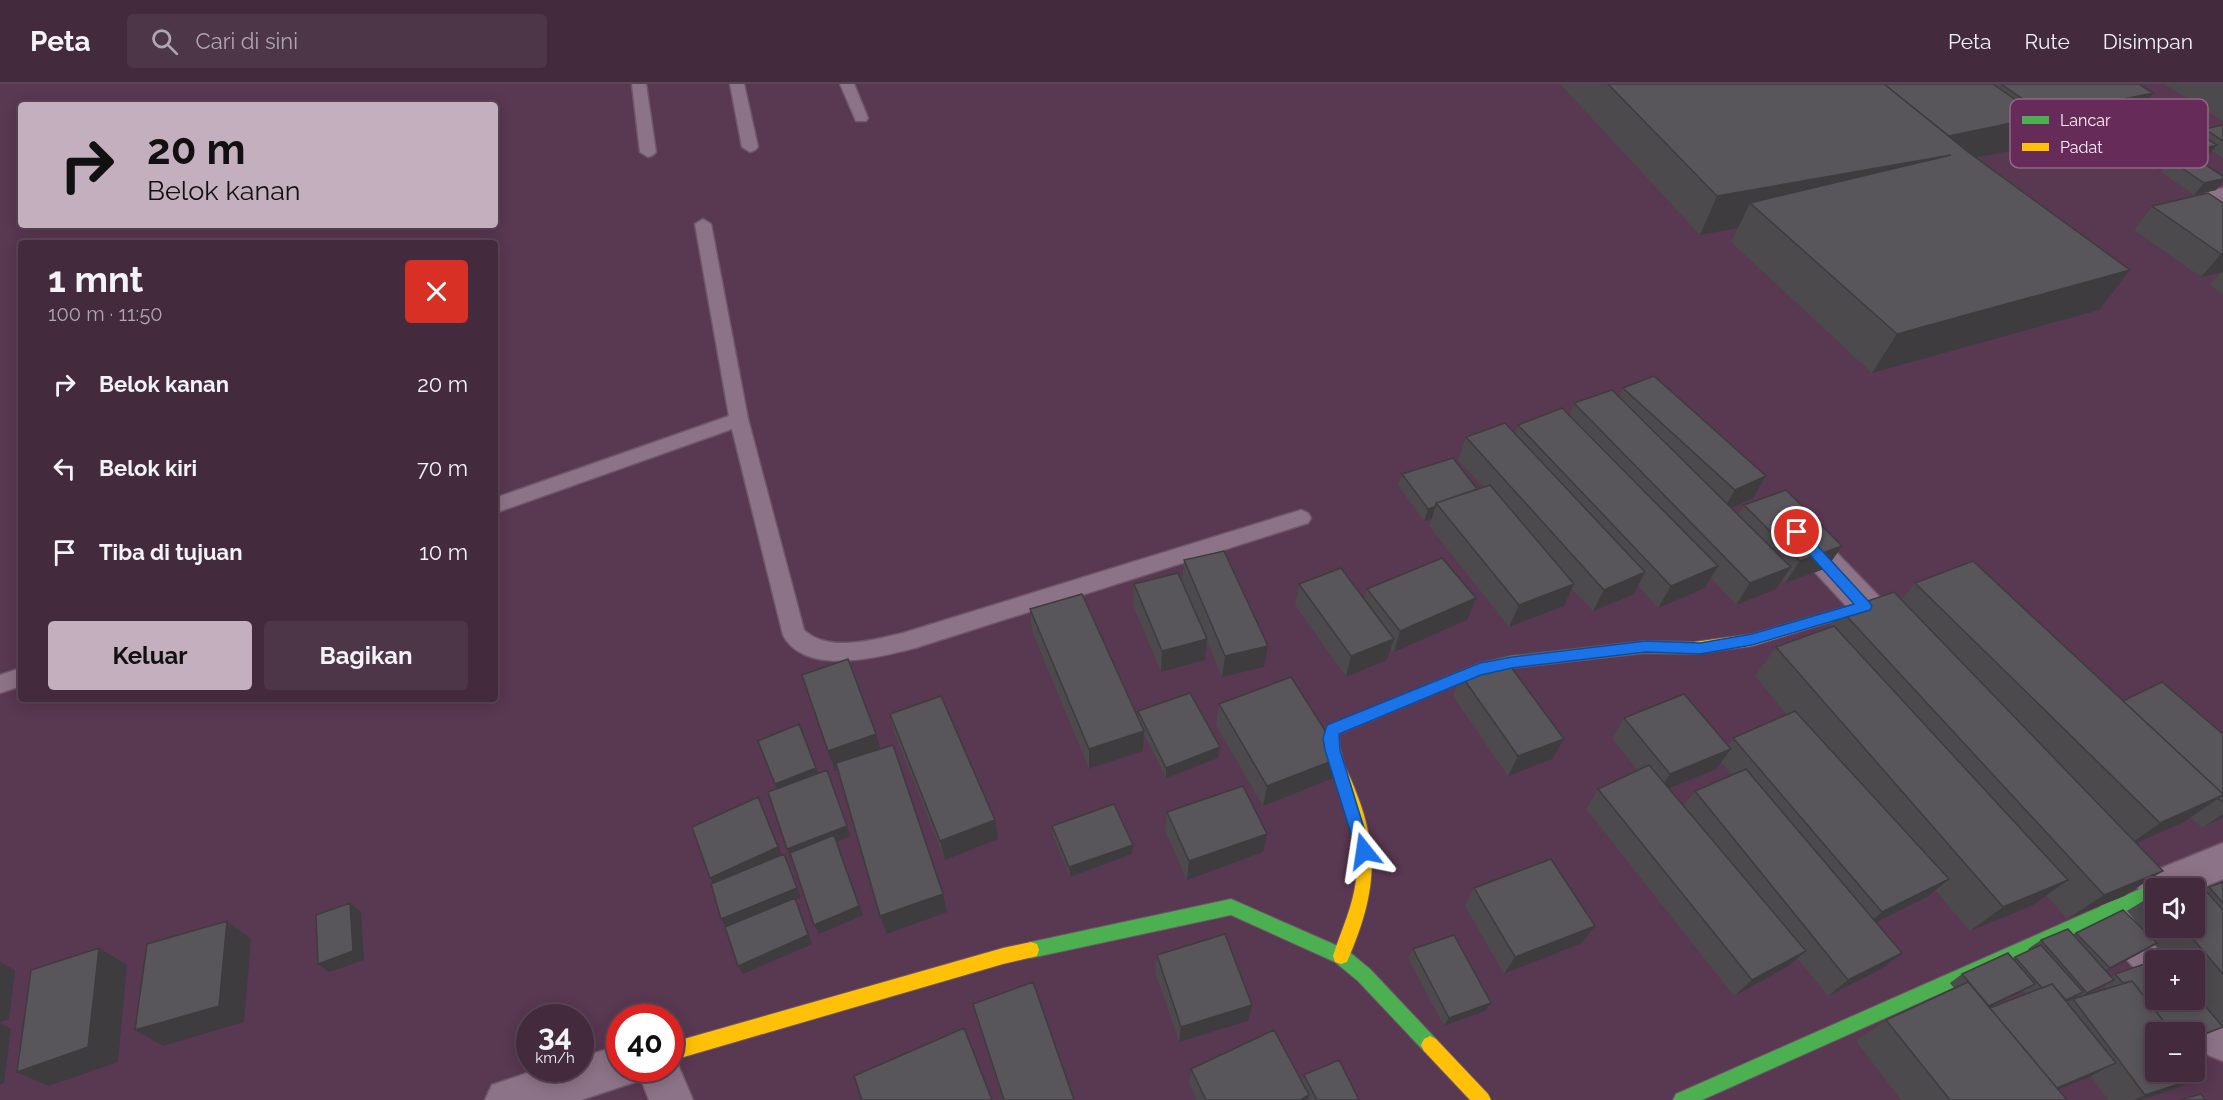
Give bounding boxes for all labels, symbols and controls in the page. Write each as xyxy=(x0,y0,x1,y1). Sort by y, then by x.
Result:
search box xyxy=(127,14,547,68)
text: Peta xyxy=(30,25,91,58)
icon: search xyxy=(148,25,181,58)
text: Cari di sini xyxy=(196,28,298,54)
text: Peta xyxy=(1948,29,1992,54)
text: Rute xyxy=(2025,29,2070,54)
text: Disimpan xyxy=(2103,29,2193,54)
legend xyxy=(2010,99,2208,168)
text: Lancar xyxy=(2060,111,2111,130)
text: 20 m xyxy=(147,125,246,174)
icon: right xyxy=(48,126,126,204)
text: Padat xyxy=(2060,138,2103,157)
text: Belok kanan xyxy=(147,175,301,206)
text: 1 mnt xyxy=(48,258,143,300)
button: close xyxy=(405,260,468,323)
text: 100 m · 11:50 xyxy=(48,302,163,326)
icon: right xyxy=(48,368,81,401)
text: Belok kanan xyxy=(99,371,229,397)
text: 20 m xyxy=(417,371,468,397)
icon: left xyxy=(48,452,81,485)
text: Belok kiri xyxy=(99,455,197,481)
text: 70 m xyxy=(417,455,468,481)
pin xyxy=(1771,506,1822,557)
icon: arrive xyxy=(1780,515,1813,548)
icon: arrive xyxy=(48,536,81,569)
text: Tiba di tujuan xyxy=(99,539,242,565)
text: 10 m xyxy=(419,539,468,565)
button: Keluar xyxy=(48,621,252,690)
button: Bagikan xyxy=(264,621,468,690)
position arrow xyxy=(1332,819,1396,883)
map controls xyxy=(2145,878,2205,1082)
button: sound xyxy=(2145,878,2205,938)
button: + xyxy=(2145,950,2205,1010)
speed limit sign: 40 xyxy=(606,1004,684,1082)
text: 34 xyxy=(538,1018,572,1053)
button: − xyxy=(2145,1022,2205,1082)
text: km/h xyxy=(535,1049,575,1067)

